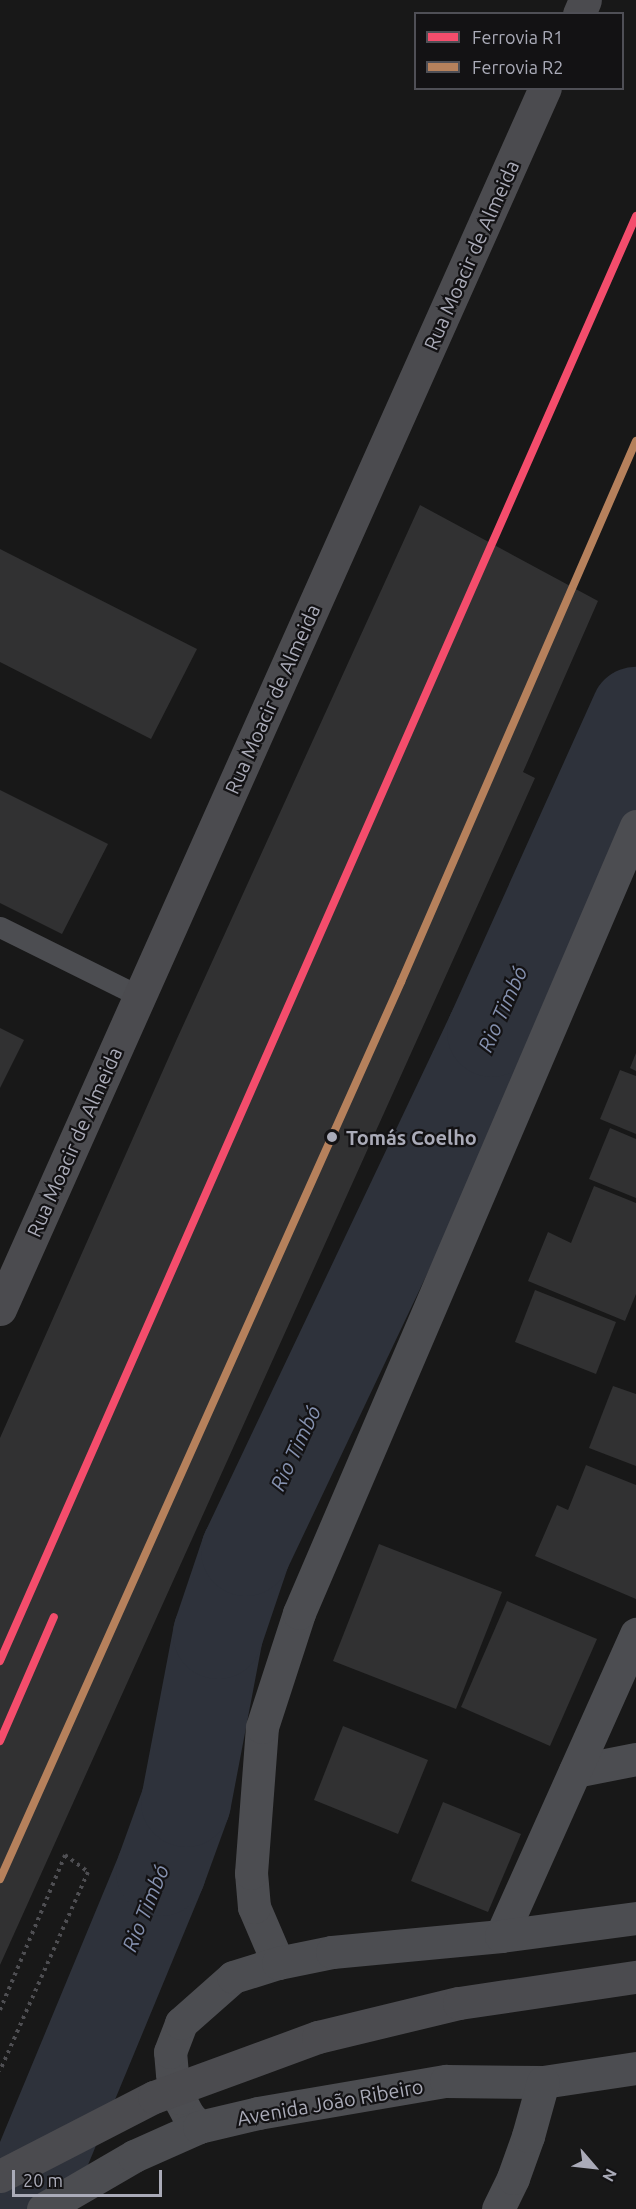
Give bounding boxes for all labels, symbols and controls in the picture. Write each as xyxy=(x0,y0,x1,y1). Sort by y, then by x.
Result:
legend xyxy=(414,12,624,90)
text: Ferrovia R1 xyxy=(472,27,563,47)
text: Ferrovia R2 xyxy=(472,57,563,77)
street label: Rua Moacir de Almeida xyxy=(418,156,524,354)
street label: Rua Moacir de Almeida xyxy=(219,600,325,798)
water label: Rio Timbó xyxy=(472,962,532,1056)
street label: Rua Moacir de Almeida xyxy=(21,1043,127,1241)
place label: Tomás Coelho xyxy=(346,1125,477,1149)
marker: Tomás Coelho xyxy=(323,1128,341,1146)
water label: Rio Timbó xyxy=(264,1401,326,1495)
water label: Rio Timbó xyxy=(116,1861,174,1955)
street label: Avenida João Ribeiro xyxy=(235,2074,425,2130)
north arrow xyxy=(564,2137,624,2197)
scale bar xyxy=(15,2158,165,2196)
text: N xyxy=(599,2166,621,2185)
text: 20 m xyxy=(23,2170,63,2190)

